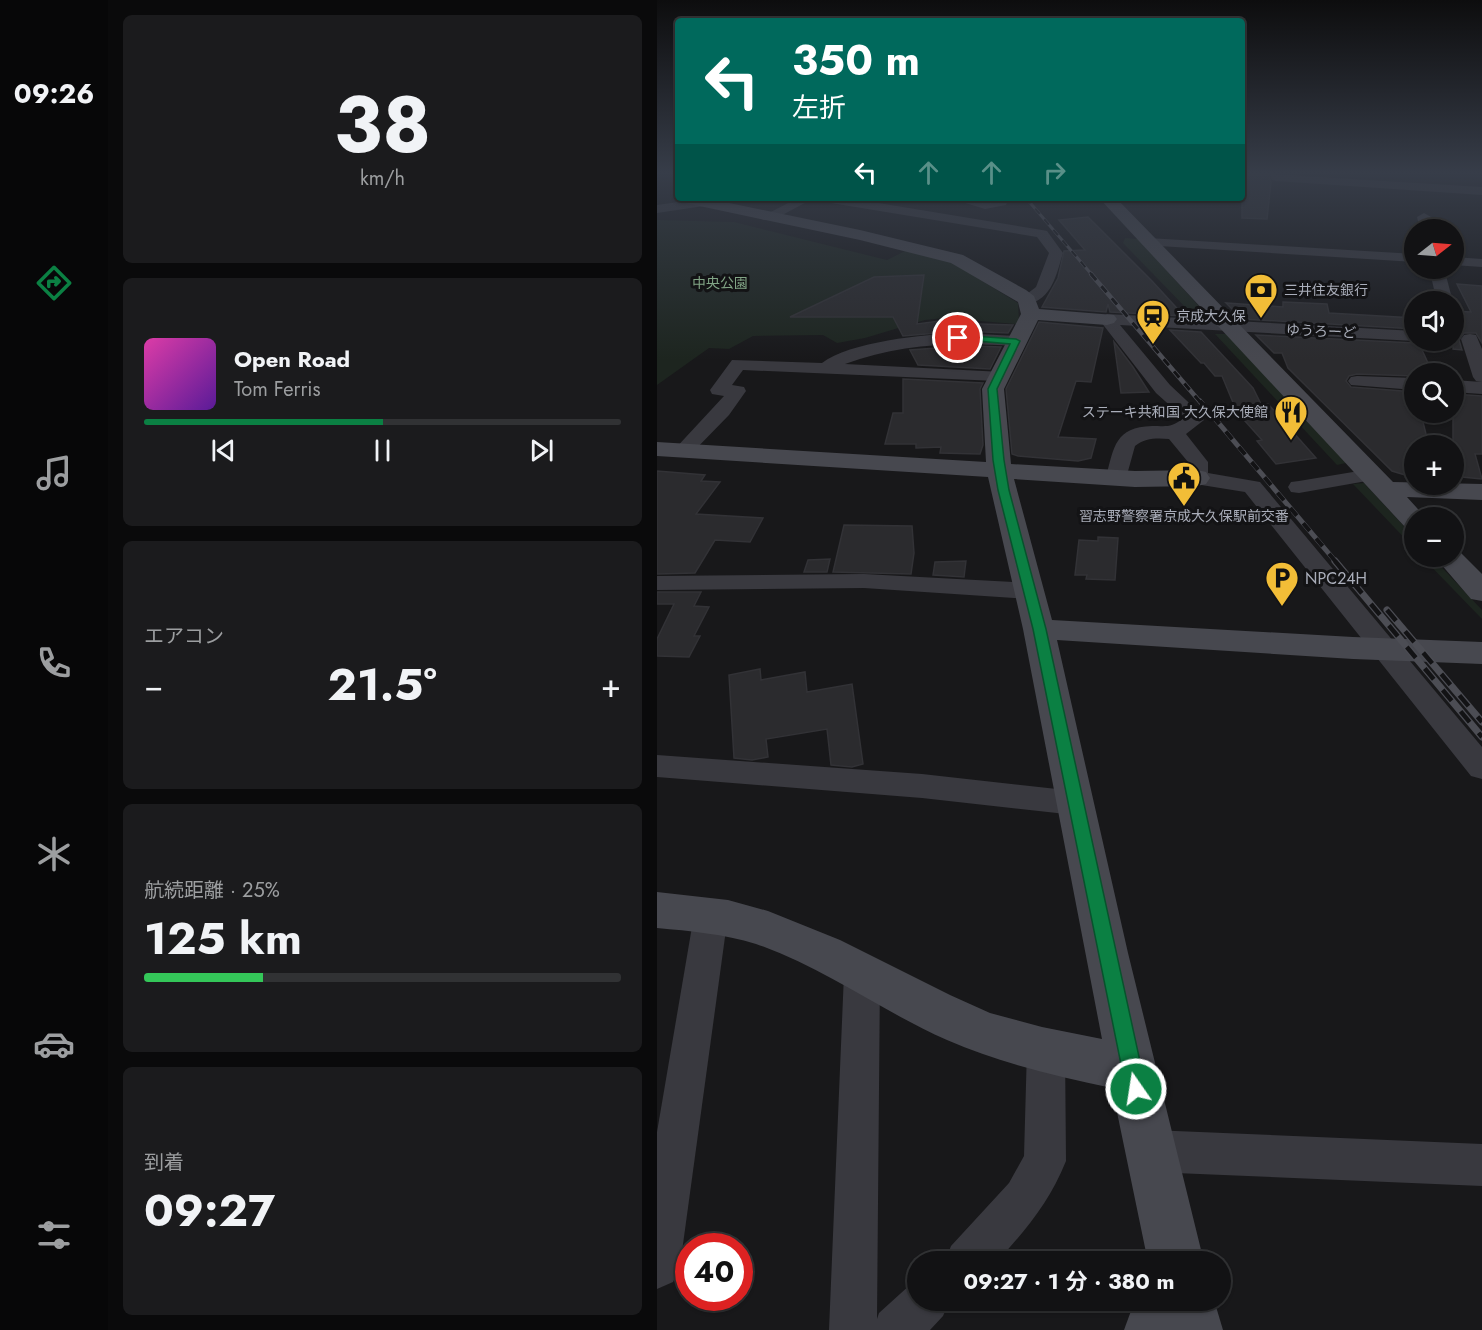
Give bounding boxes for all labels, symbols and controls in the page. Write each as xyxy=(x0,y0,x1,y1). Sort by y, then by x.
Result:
text: 350 m xyxy=(792,30,920,91)
icon: left xyxy=(693,42,771,120)
text: 38 xyxy=(334,69,431,181)
text: 09:26 xyxy=(14,74,94,113)
text: 左折 xyxy=(792,88,846,127)
icon: left xyxy=(849,156,882,189)
icon: ahead xyxy=(912,156,945,189)
icon: ahead xyxy=(975,156,1008,189)
icon: right xyxy=(1038,156,1071,189)
text: km/h xyxy=(360,164,405,193)
north arrow xyxy=(1404,219,1464,279)
map controls xyxy=(1404,219,1464,567)
icon: directions xyxy=(33,262,75,304)
bank icon: 三井住友銀行 xyxy=(1243,272,1279,319)
park label: 中央公園 xyxy=(692,273,748,293)
place label: 三井住友銀行 xyxy=(1284,280,1368,300)
button: sound xyxy=(1404,291,1464,351)
station icon: 京成大久保 xyxy=(1135,298,1171,345)
place label: 京成大久保 xyxy=(1176,306,1246,326)
pin xyxy=(932,312,983,363)
street label: ゆうろーど xyxy=(1286,319,1356,343)
icon: arrive xyxy=(941,321,974,354)
text: Open Road xyxy=(234,343,350,375)
button: search xyxy=(1404,363,1464,423)
text: Tom Ferris xyxy=(234,375,321,404)
restaurant icon: ステーキ共和国 大久保大使館 xyxy=(1273,394,1309,441)
place label: ステーキ共和国 大久保大使館 xyxy=(1082,402,1268,422)
icon: previous xyxy=(207,434,240,467)
icon: pause xyxy=(366,434,399,467)
icon: next xyxy=(525,434,558,467)
button: + xyxy=(1404,435,1464,495)
icon: music xyxy=(33,452,75,494)
public building icon: 習志野警察署京成大久保駅前交番 xyxy=(1166,460,1202,507)
place label: 習志野警察署京成大久保駅前交番 xyxy=(1079,506,1289,526)
button: − xyxy=(1404,507,1464,567)
parking icon: NPC24H xyxy=(1264,560,1300,607)
place label: NPC24H xyxy=(1305,567,1367,590)
text: エアコン xyxy=(144,622,224,651)
icon: phone xyxy=(33,642,75,684)
text: 21.5° xyxy=(327,652,437,717)
text: − xyxy=(144,662,163,709)
text: + xyxy=(601,662,621,709)
icon: climate xyxy=(33,833,75,875)
text: 航続距離 · 25% xyxy=(144,876,280,905)
text: 125 km xyxy=(144,906,302,971)
icon: car xyxy=(33,1023,75,1065)
position arrow xyxy=(1104,1057,1168,1121)
text: 到着 xyxy=(144,1148,184,1177)
text: 09:27 xyxy=(144,1178,275,1243)
icon: filters xyxy=(33,1214,75,1256)
speed limit sign: 40 xyxy=(675,1233,753,1311)
text: 09:27 · 1 分 · 380 m xyxy=(963,1265,1175,1297)

